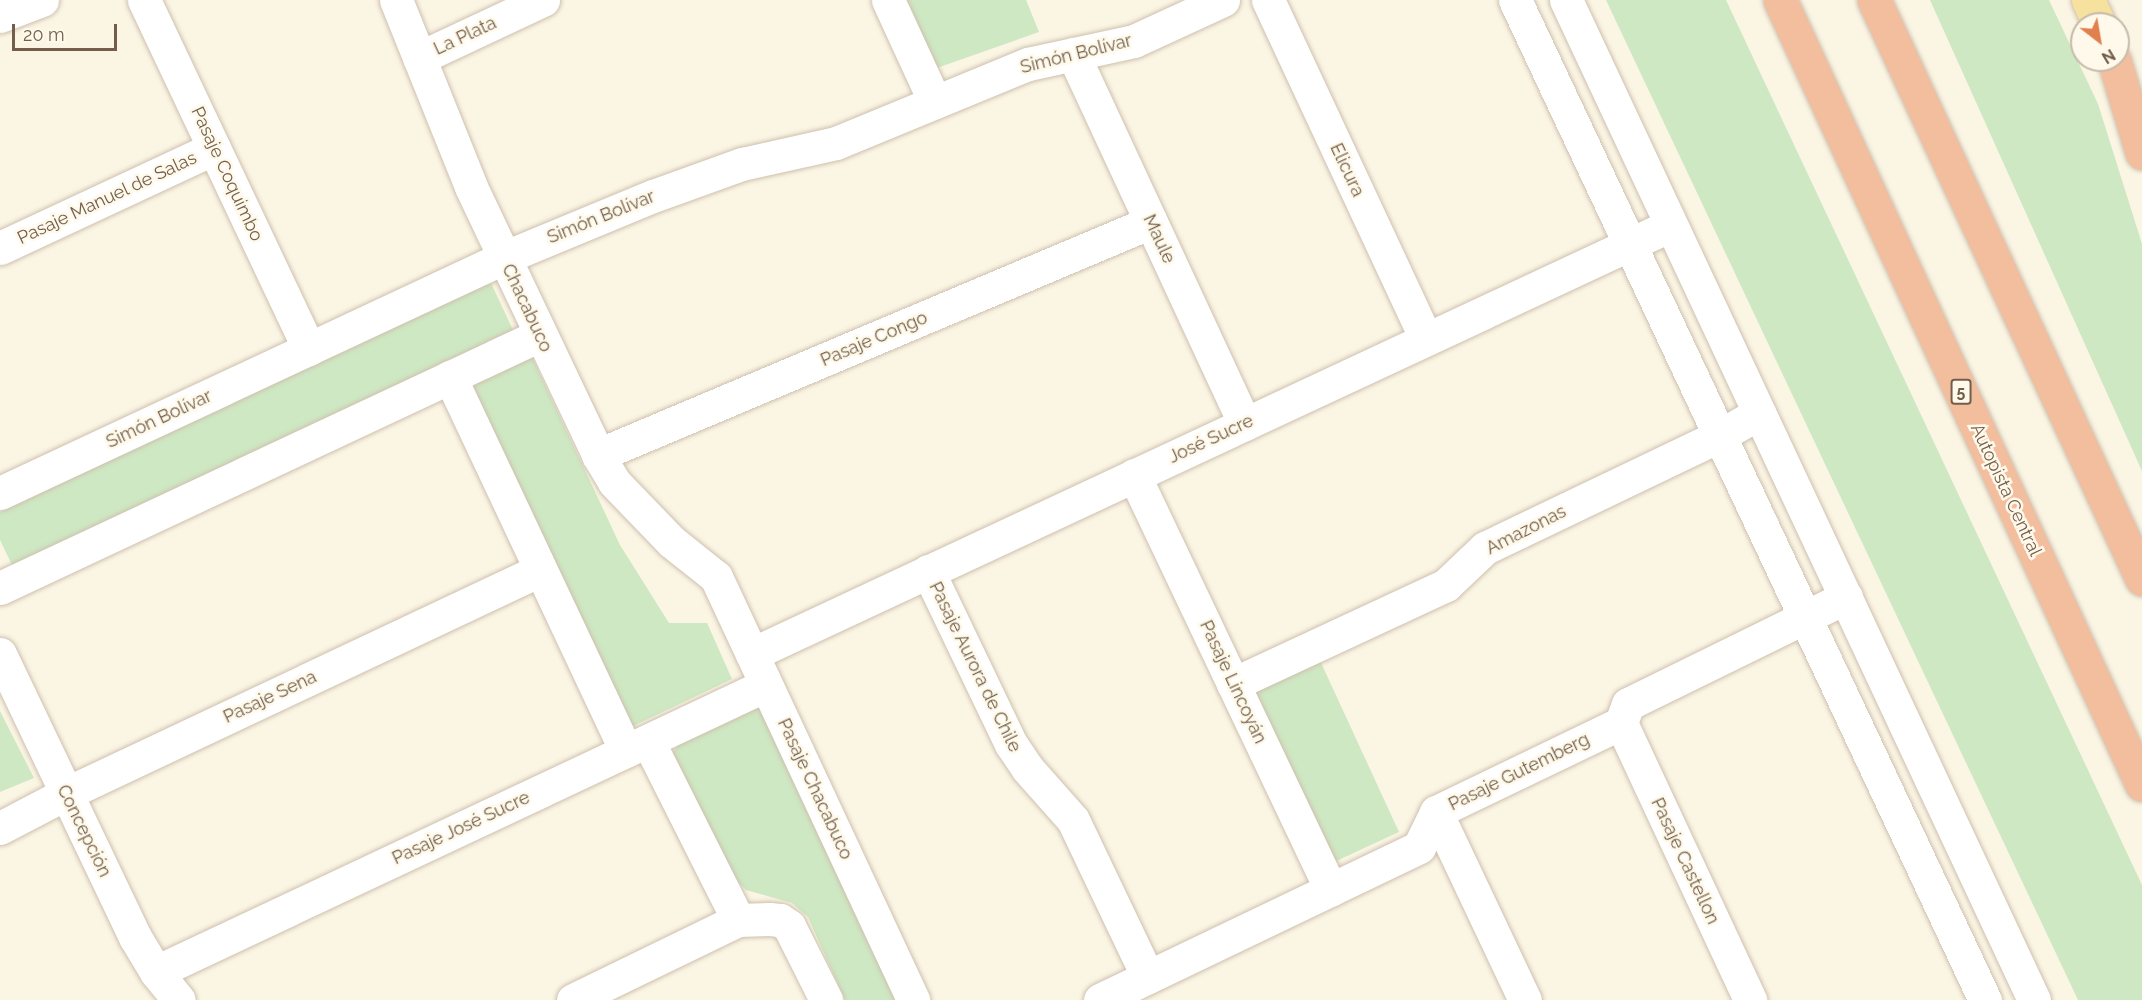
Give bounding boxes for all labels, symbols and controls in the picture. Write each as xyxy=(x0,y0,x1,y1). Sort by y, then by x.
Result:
scale bar xyxy=(15,12,120,50)
street label: La Plata xyxy=(430,12,500,60)
north arrow xyxy=(2070,12,2130,72)
text: 20 m xyxy=(23,24,65,45)
street label: Simón Bolívar xyxy=(1018,30,1134,78)
text: N xyxy=(2098,45,2119,67)
street label: Pasaje Coquimbo xyxy=(186,103,268,245)
street label: Elicura xyxy=(1325,140,1369,200)
street label: Pasaje Manuel de Salas xyxy=(14,147,200,249)
street label: Simón Bolívar xyxy=(544,186,658,248)
street label: Maule xyxy=(1138,211,1180,267)
street label: Chacabuco xyxy=(497,261,557,355)
street label: Pasaje Congo xyxy=(817,307,931,371)
road number: 5 xyxy=(1950,379,1972,405)
street label: Simón Bolívar xyxy=(103,385,215,453)
street label: José Sucre xyxy=(1165,410,1257,468)
street label: Autopista Central xyxy=(1966,420,2046,560)
street label: Amazonas xyxy=(1482,501,1570,559)
street label: Pasaje Aurora de Chile xyxy=(924,578,1026,756)
street label: Pasaje Lincoyán xyxy=(1195,617,1271,747)
street label: Pasaje Sena xyxy=(220,666,320,728)
street label: Pasaje Chacabuco xyxy=(773,715,857,863)
street label: Pasaje Gutemberg xyxy=(1445,729,1593,815)
street label: Concepción xyxy=(52,781,116,881)
street label: Pasaje José Sucre xyxy=(389,787,533,869)
street label: Pasaje Castellon xyxy=(1646,794,1724,928)

